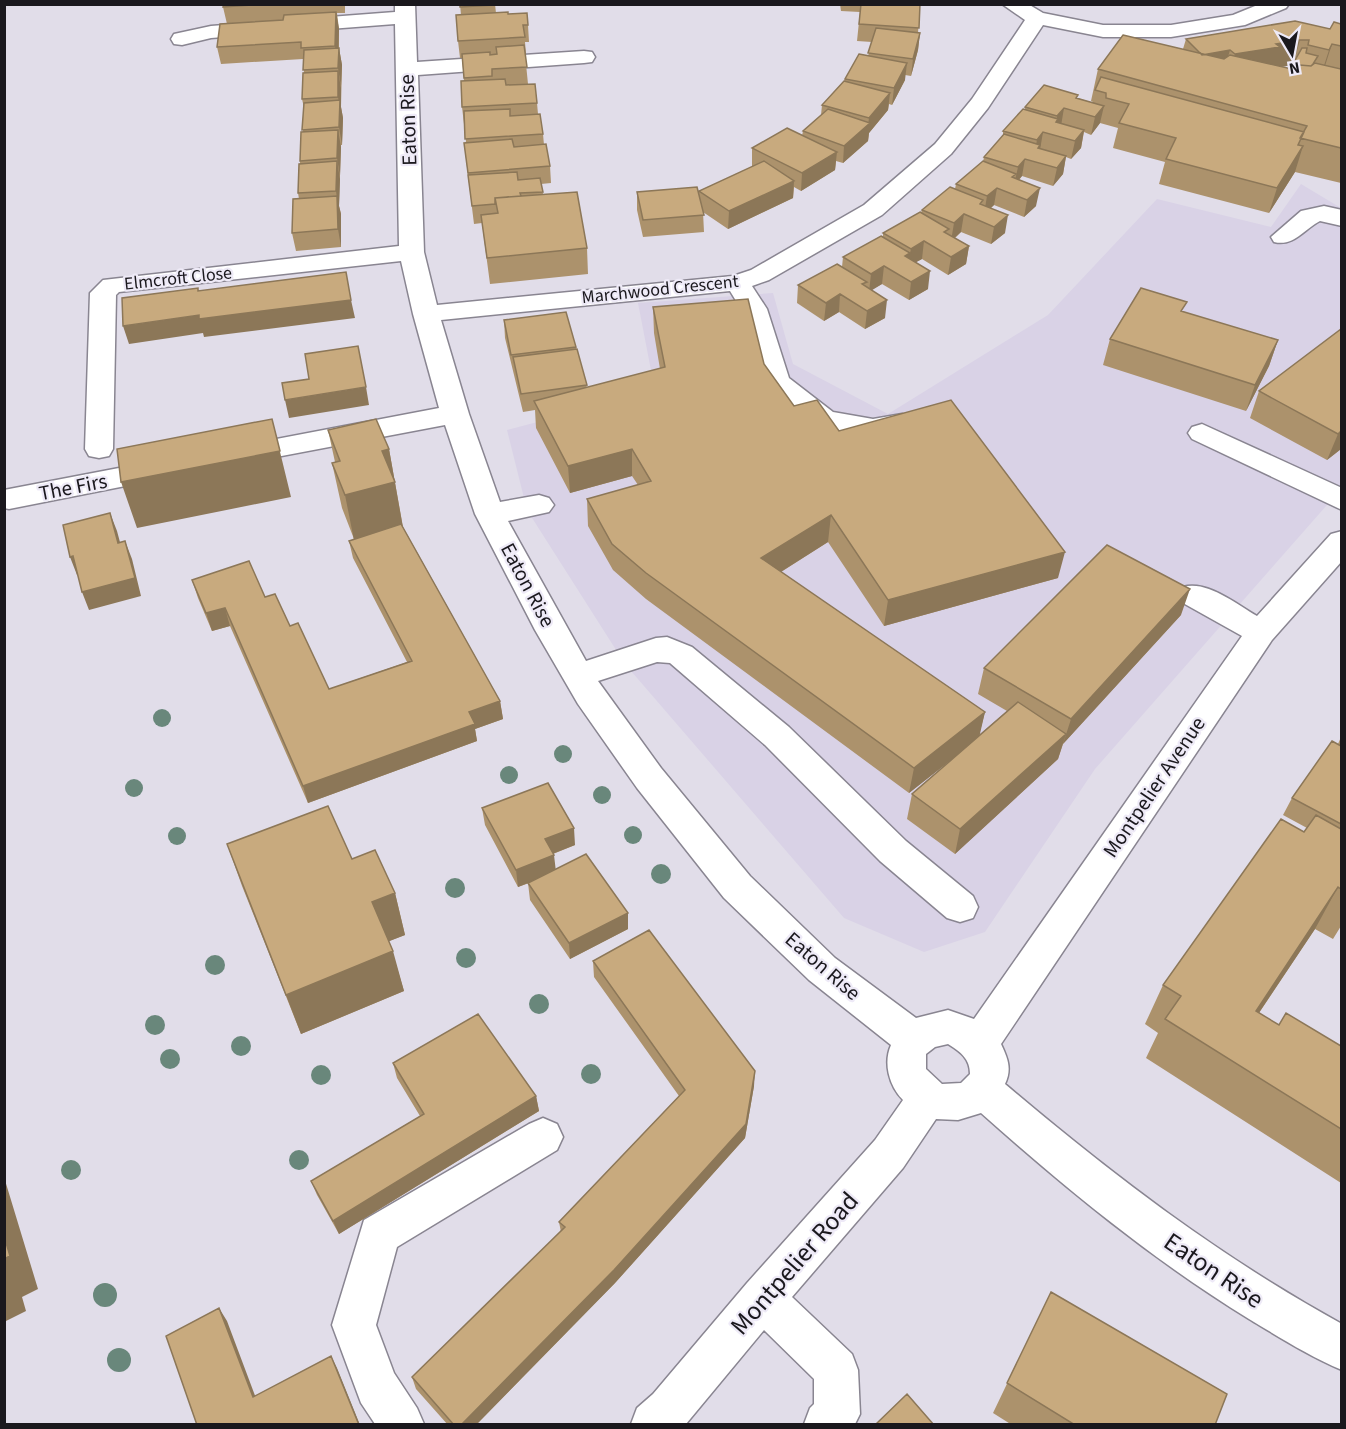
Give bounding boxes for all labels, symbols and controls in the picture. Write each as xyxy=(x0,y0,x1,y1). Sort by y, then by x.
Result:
north arrow xyxy=(1262,24,1322,84)
text: N xyxy=(1287,56,1302,80)
street label: Eaton Rise xyxy=(391,74,425,166)
street label: Elmcroft Close xyxy=(123,260,233,297)
street label: Marchwood Crescent xyxy=(580,269,740,310)
street label: The Firs xyxy=(36,466,110,508)
street label: Eaton Rise xyxy=(493,538,563,632)
street label: Montpelier Avenue xyxy=(1096,710,1212,864)
street label: Eaton Rise xyxy=(779,925,867,1007)
street label: Montpelier Road xyxy=(722,1184,867,1343)
street label: Eaton Rise xyxy=(1156,1223,1271,1317)

